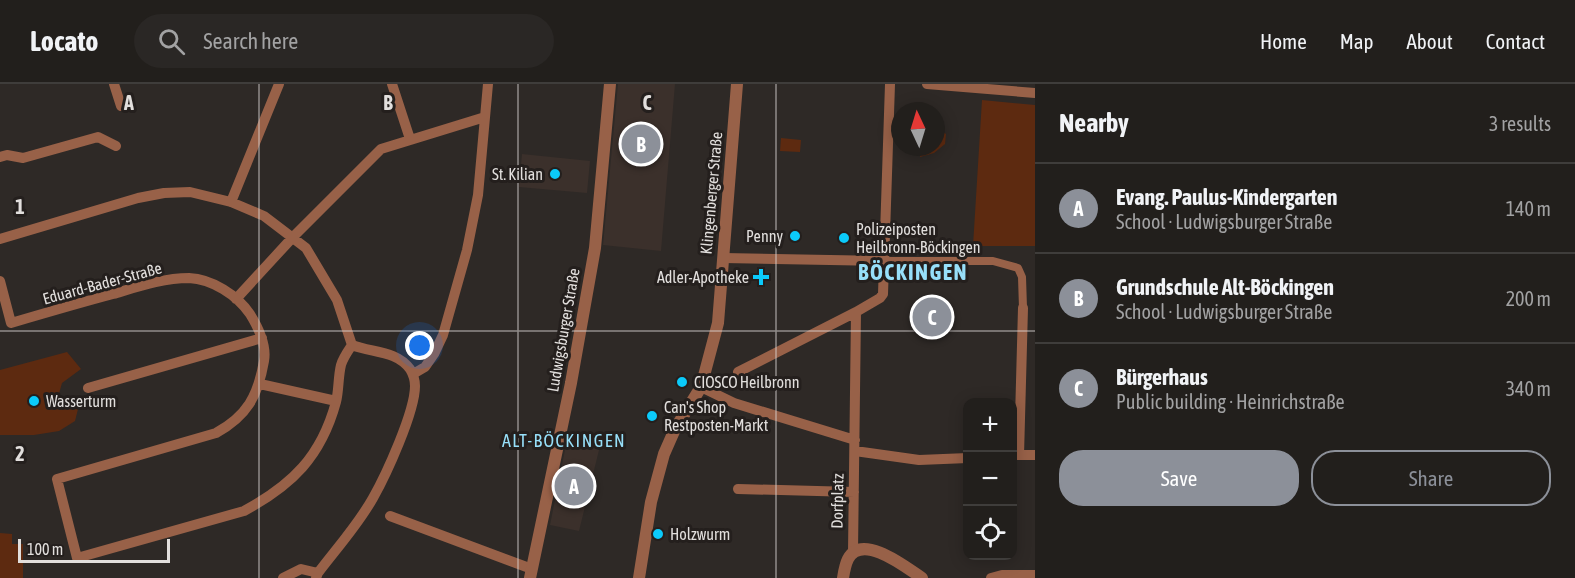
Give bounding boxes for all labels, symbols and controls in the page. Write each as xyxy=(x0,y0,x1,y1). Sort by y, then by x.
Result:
search box xyxy=(134,14,554,68)
text: Locato xyxy=(30,25,98,57)
icon: search xyxy=(155,25,188,58)
text: Search here xyxy=(203,28,298,54)
text: Home xyxy=(1260,29,1307,53)
text: Map xyxy=(1340,29,1374,53)
text: About xyxy=(1407,29,1453,53)
text: Contact xyxy=(1486,29,1545,53)
text: A xyxy=(123,91,134,114)
text: B xyxy=(383,91,393,114)
text: C xyxy=(643,91,652,114)
north arrow xyxy=(891,102,945,156)
text: Nearby xyxy=(1059,108,1129,138)
text: 3 results xyxy=(1489,112,1551,135)
pin: B xyxy=(622,122,660,166)
street label: Klingenberger Straße xyxy=(697,131,726,255)
place label: St. Kilian xyxy=(492,165,543,183)
marker: St. Kilian xyxy=(548,167,562,181)
text: Evang. Paulus-Kindergarten xyxy=(1116,184,1337,210)
text: 1 xyxy=(15,195,25,218)
text: A xyxy=(1074,197,1083,220)
text: 140 m xyxy=(1506,197,1551,220)
text: School · Ludwigsburger Straße xyxy=(1116,210,1332,233)
place label: Polizeiposten Heilbronn-Böckingen xyxy=(856,220,980,257)
place label: Penny xyxy=(746,227,783,246)
marker: Penny xyxy=(788,229,802,243)
marker: Polizeiposten Heilbronn-Böckingen xyxy=(837,231,851,245)
street label: Eduard-Bader-Straße xyxy=(41,258,163,308)
district label: BÖCKINGEN xyxy=(858,259,968,285)
street label: Ludwigsburger Straße xyxy=(543,267,584,394)
place label: Adler-Apotheke xyxy=(657,268,749,287)
marker: Adler-Apotheke xyxy=(754,270,768,284)
text: Grundschule Alt-Böckingen xyxy=(1116,274,1334,300)
text: B xyxy=(1074,287,1083,310)
text: 200 m xyxy=(1506,287,1551,310)
pin: C xyxy=(912,294,952,340)
text: School · Ludwigsburger Straße xyxy=(1116,300,1332,323)
your location xyxy=(405,331,434,360)
text: Bürgerhaus xyxy=(1116,364,1208,390)
place label: CIOSCO Heilbronn xyxy=(694,373,800,391)
marker: CIOSCO Heilbronn xyxy=(675,375,689,389)
text: C xyxy=(1074,377,1083,400)
text: 340 m xyxy=(1506,377,1551,400)
text: Public building · Heinrichstraße xyxy=(1116,390,1345,413)
place label: Wasserturm xyxy=(46,392,116,410)
marker: Wasserturm xyxy=(27,394,41,408)
place label: Can's Shop Restposten-Markt xyxy=(664,398,769,435)
map controls xyxy=(963,398,1017,560)
button: + xyxy=(963,398,1017,452)
marker: Can's Shop Restposten-Markt xyxy=(645,409,659,423)
district label: ALT-BÖCKINGEN xyxy=(502,430,626,451)
text: 2 xyxy=(15,442,25,465)
button: Save xyxy=(1059,450,1299,506)
button: Share xyxy=(1311,450,1551,506)
button: − xyxy=(963,452,1017,506)
pin: A xyxy=(554,464,594,508)
street label: Dorfplatz xyxy=(828,473,847,529)
button: locate xyxy=(963,506,1017,560)
place label: Holzwurm xyxy=(670,525,730,543)
marker: Holzwurm xyxy=(651,527,665,541)
scale bar xyxy=(18,536,170,564)
text: 100 m xyxy=(27,540,63,558)

